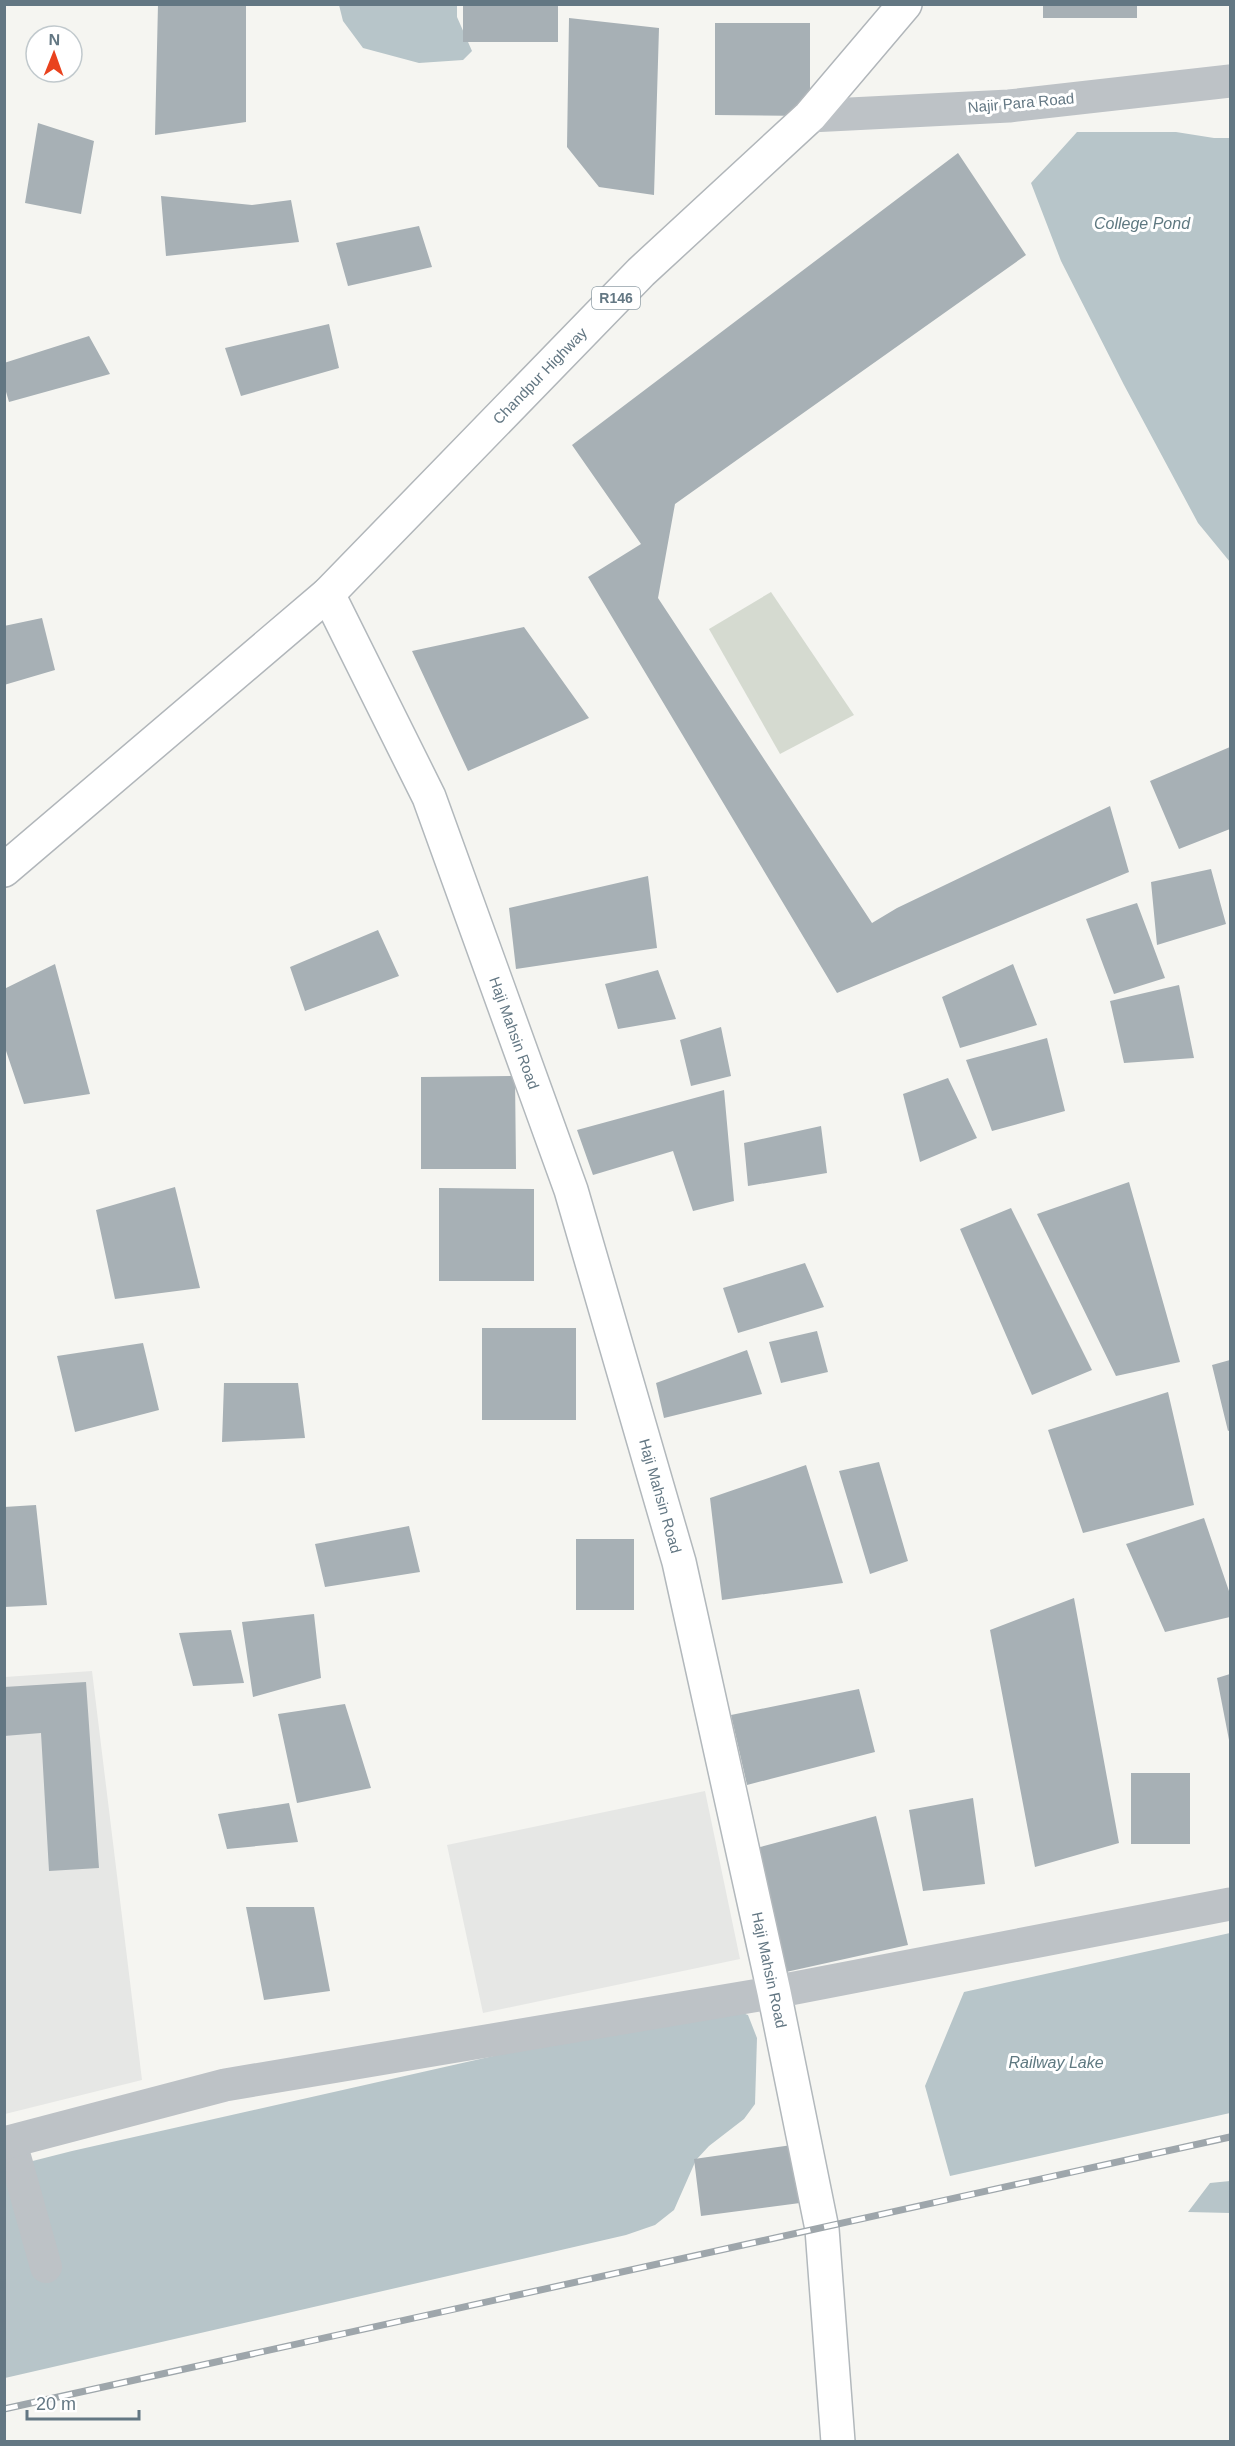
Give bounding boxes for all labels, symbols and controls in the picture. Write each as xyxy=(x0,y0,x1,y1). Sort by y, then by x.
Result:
north arrow xyxy=(24,24,84,84)
text: N xyxy=(48,31,60,48)
street label: Najir Para Road xyxy=(967,89,1075,116)
water label: College Pond xyxy=(1094,215,1191,232)
road number: R146 xyxy=(592,287,640,309)
street label: Chandpur Highway xyxy=(489,324,590,427)
street label: Haji Mahsin Road xyxy=(486,974,543,1091)
street label: Haji Mahsin Road xyxy=(636,1437,685,1555)
street label: Haji Mahsin Road xyxy=(749,1910,790,2030)
water label: Railway Lake xyxy=(1008,2054,1104,2071)
scale bar xyxy=(27,2383,140,2421)
text: 20 m xyxy=(36,2394,76,2414)

